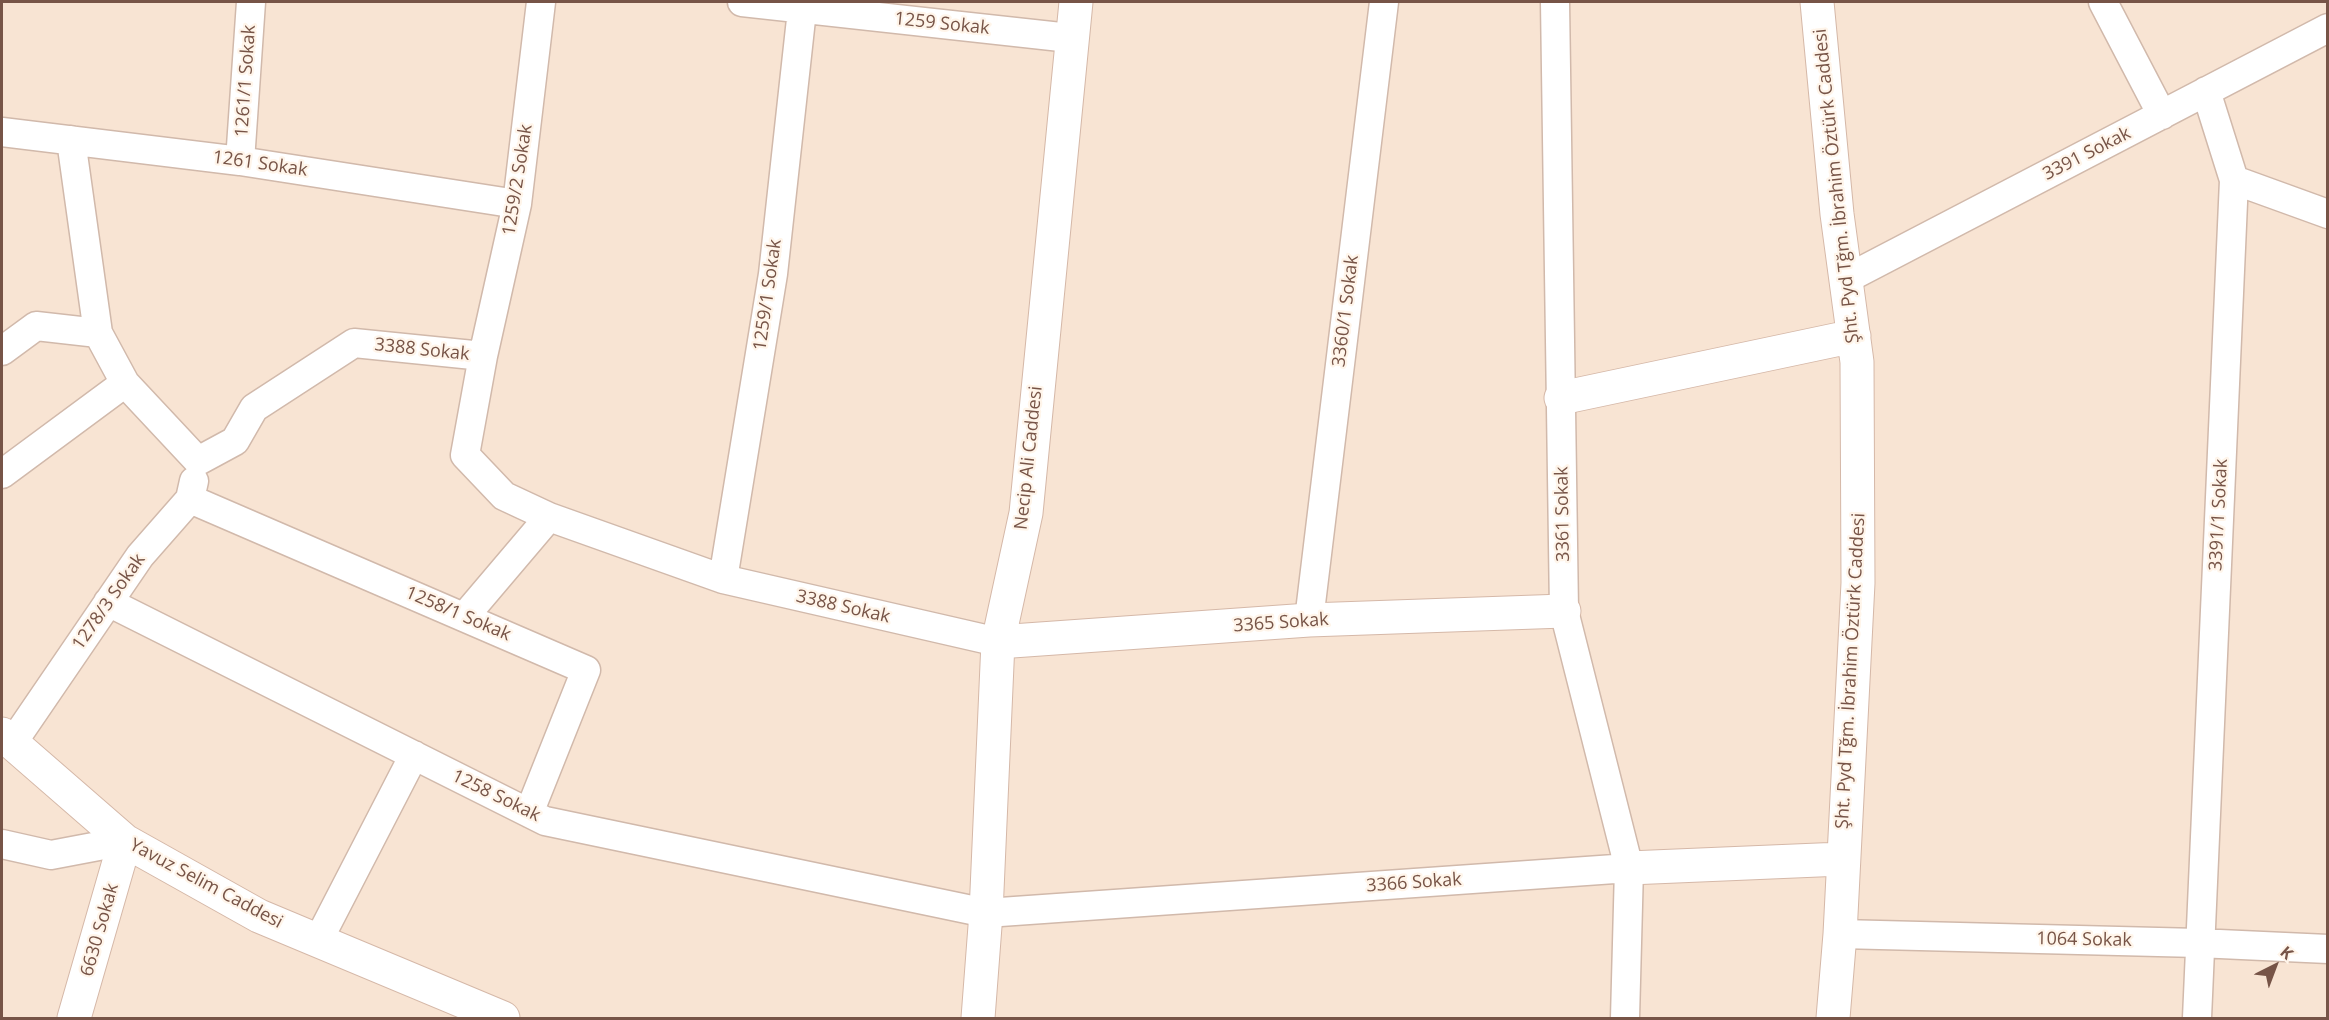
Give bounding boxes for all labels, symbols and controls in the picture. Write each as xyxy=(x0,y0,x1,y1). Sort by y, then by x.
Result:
street label: 1259 Sokak xyxy=(893,8,991,40)
street label: 1261/1 Sokak xyxy=(231,24,261,138)
street label: Şht. Pyd Tğm. İbrahim Öztürk Caddesi xyxy=(1810,28,1864,344)
street label: 1259/2 Sokak xyxy=(499,123,537,237)
street label: 3391 Sokak xyxy=(2040,123,2134,185)
street label: 1261 Sokak xyxy=(211,147,309,181)
street label: 1259/1 Sokak xyxy=(749,238,787,352)
street label: 3360/1 Sokak xyxy=(1328,254,1364,368)
street label: 3388 Sokak xyxy=(373,334,471,366)
street label: Necip Ali Caddesi xyxy=(1011,385,1047,531)
street label: 3391/1 Sokak xyxy=(2205,458,2233,572)
street label: 3361 Sokak xyxy=(1551,466,1575,562)
street label: Şht. Pyd Tğm. İbrahim Öztürk Caddesi xyxy=(1832,512,1870,830)
street label: 1278/3 Sokak xyxy=(68,550,150,654)
street label: 1258/1 Sokak xyxy=(402,582,514,646)
street label: 3388 Sokak xyxy=(794,586,892,628)
street label: 3365 Sokak xyxy=(1233,609,1329,637)
street label: 1258 Sokak xyxy=(448,765,544,827)
street label: Yavuz Selim Caddesi xyxy=(126,835,286,933)
street label: 3366 Sokak xyxy=(1366,869,1462,897)
street label: 6630 Sokak xyxy=(76,881,124,979)
street label: 1064 Sokak xyxy=(2036,928,2132,952)
north arrow xyxy=(2245,936,2305,996)
text: K xyxy=(2276,941,2298,964)

